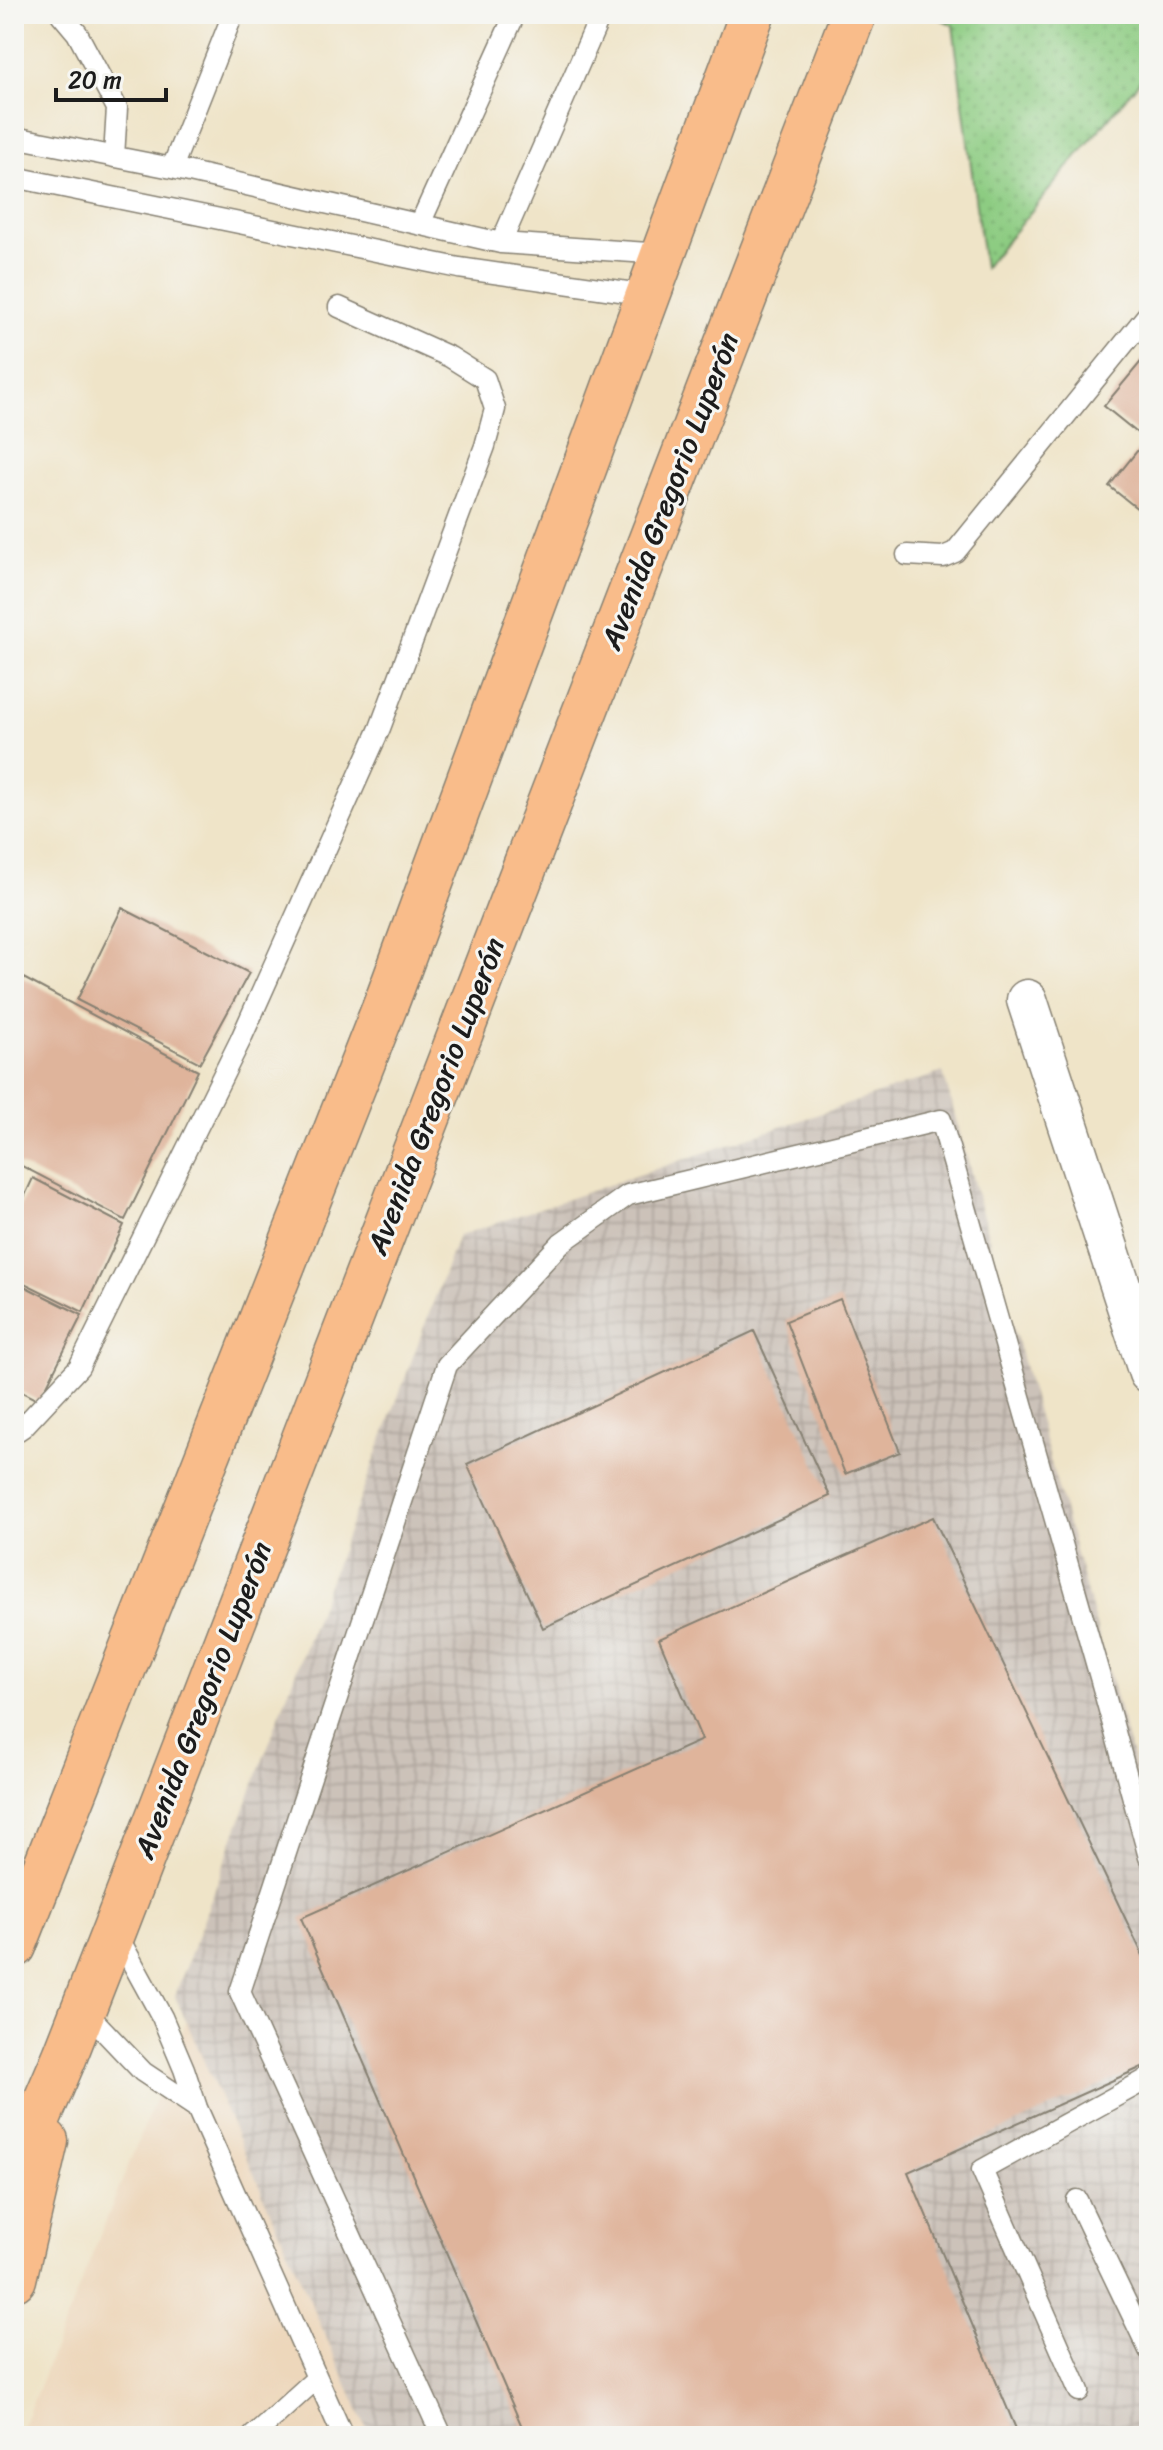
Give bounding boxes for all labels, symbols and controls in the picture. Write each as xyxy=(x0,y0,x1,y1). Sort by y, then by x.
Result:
scale bar xyxy=(56,52,166,102)
text: 20 m xyxy=(68,59,122,101)
street label: Avenida Gregorio Luperón xyxy=(584,324,756,659)
street label: Avenida Gregorio Luperón xyxy=(350,929,522,1264)
street label: Avenida Gregorio Luperón xyxy=(117,1533,289,1868)

